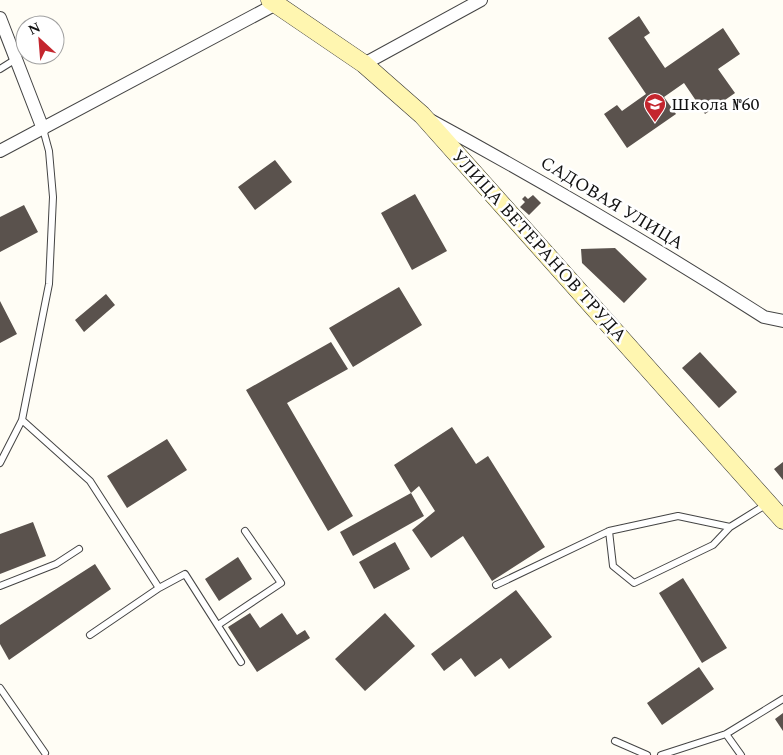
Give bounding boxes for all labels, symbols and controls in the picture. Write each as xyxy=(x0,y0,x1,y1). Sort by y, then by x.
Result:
north arrow xyxy=(15,15,65,65)
text: N xyxy=(25,17,44,41)
place label: Школа №60 xyxy=(671,91,759,118)
school or university icon: Школа №60 xyxy=(643,92,667,123)
street label: УЛИЦА ВЕТЕРАНОВ ТРУДА xyxy=(445,144,633,348)
street label: САДОВАЯ УЛИЦА xyxy=(535,149,689,257)

